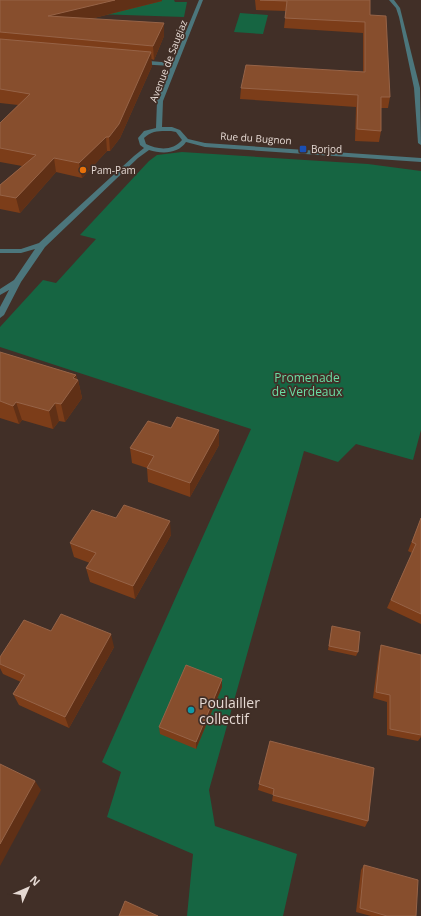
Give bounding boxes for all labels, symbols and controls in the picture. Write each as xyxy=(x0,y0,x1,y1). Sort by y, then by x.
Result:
street label: Avenue de Saugiaz xyxy=(146,18,190,104)
street label: Rue du Bugnon xyxy=(220,129,292,147)
place label: Borjod xyxy=(311,142,342,156)
marker: Borjod xyxy=(298,144,308,154)
place label: Pam-Pam xyxy=(91,163,136,177)
marker: Pam-Pam xyxy=(78,165,88,175)
park label: Promenade de Verdeaux xyxy=(272,369,343,400)
place label: Poulailler collectif xyxy=(199,693,260,728)
marker: Poulailler collectif xyxy=(186,705,196,715)
north arrow xyxy=(8,868,48,908)
text: N xyxy=(27,872,44,889)

